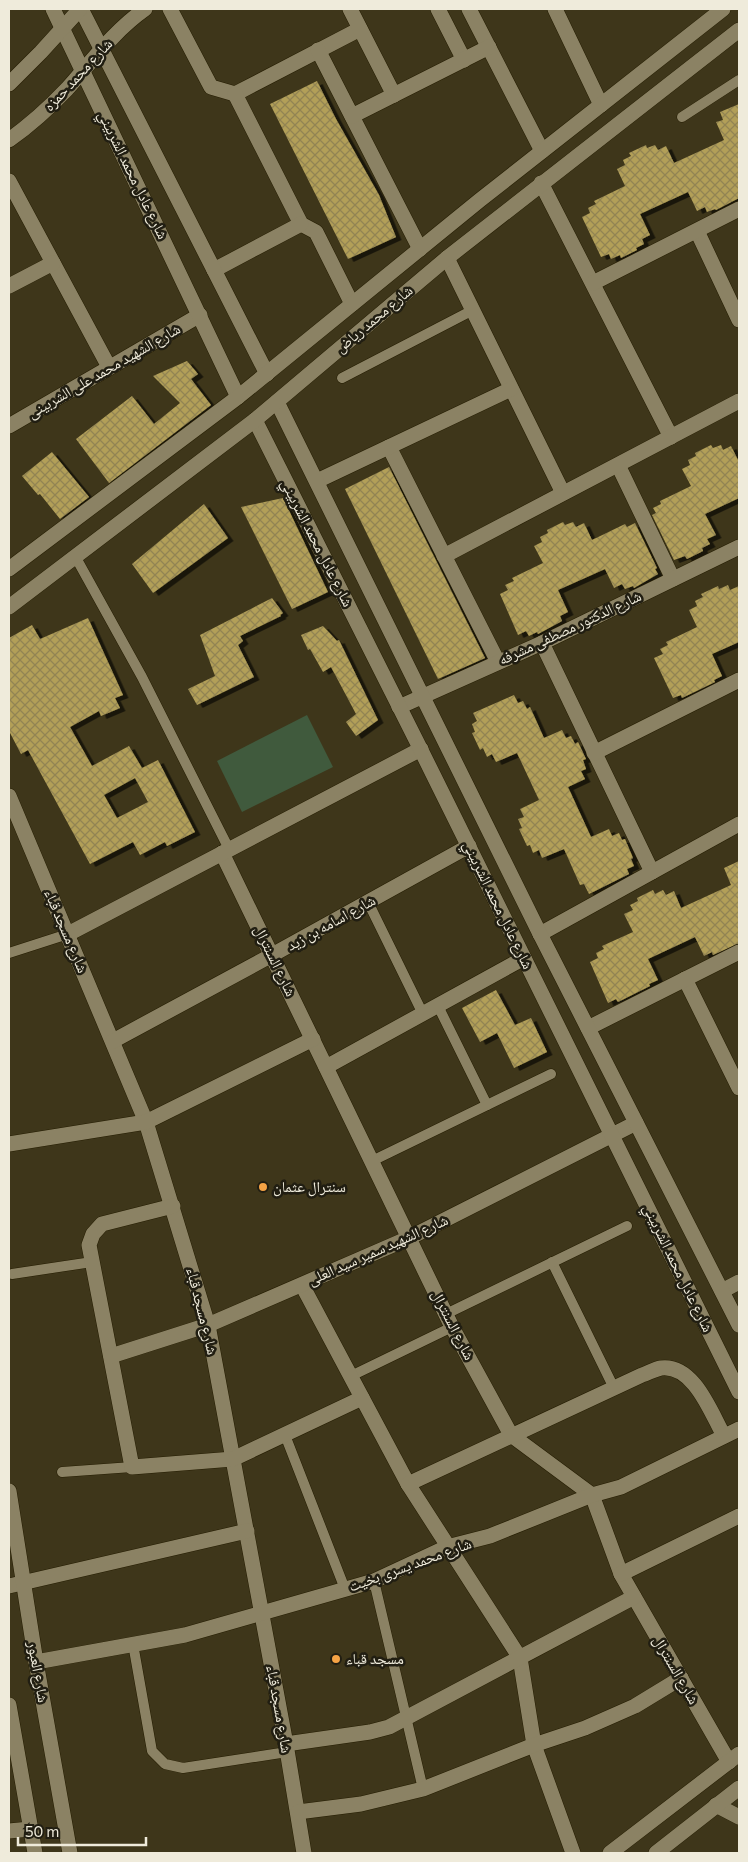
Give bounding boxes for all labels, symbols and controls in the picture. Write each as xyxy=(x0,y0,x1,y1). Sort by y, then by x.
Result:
street label: شارع محمد حمزه xyxy=(39,34,117,116)
street label: شارع عادل محمد الشربيني xyxy=(92,107,173,244)
street label: شارع محمد رياض xyxy=(331,281,417,357)
street label: شارع الشهيد محمد على الشربينى xyxy=(24,319,184,423)
street label: شارع عادل محمد الشربيني xyxy=(275,476,358,611)
street label: شارع الدكتور مصطفى مشرفه xyxy=(495,586,645,670)
street label: شارع عادل محمد الشربيني xyxy=(457,837,538,974)
street label: شارع مسجد قباء xyxy=(39,886,93,976)
street label: شارع اسامه بن زيد xyxy=(283,890,379,956)
street label: شارع السنترال xyxy=(249,922,301,1000)
place label: سنترال عثمان xyxy=(273,1177,346,1197)
marker: سنترال عثمان xyxy=(257,1181,269,1193)
street label: شارع عادل محمد الشربيني xyxy=(637,1200,718,1337)
street label: شارع الشهيد سمير سيد العلى xyxy=(305,1210,452,1290)
street label: شارع مسجد قباء xyxy=(182,1265,223,1357)
street label: شارع السنترال xyxy=(427,1286,479,1364)
street label: شارع محمد يسرى بخيت xyxy=(346,1533,474,1597)
street label: شارع السنترال xyxy=(648,1632,704,1708)
street label: شارع العبور xyxy=(23,1639,53,1704)
place label: مسجد قباء xyxy=(346,1649,404,1667)
marker: مسجد قباء xyxy=(330,1653,342,1665)
street label: شارع مسجد قباء xyxy=(261,1663,297,1755)
scale bar xyxy=(18,1814,145,1846)
text: 50 m xyxy=(25,1822,59,1840)

